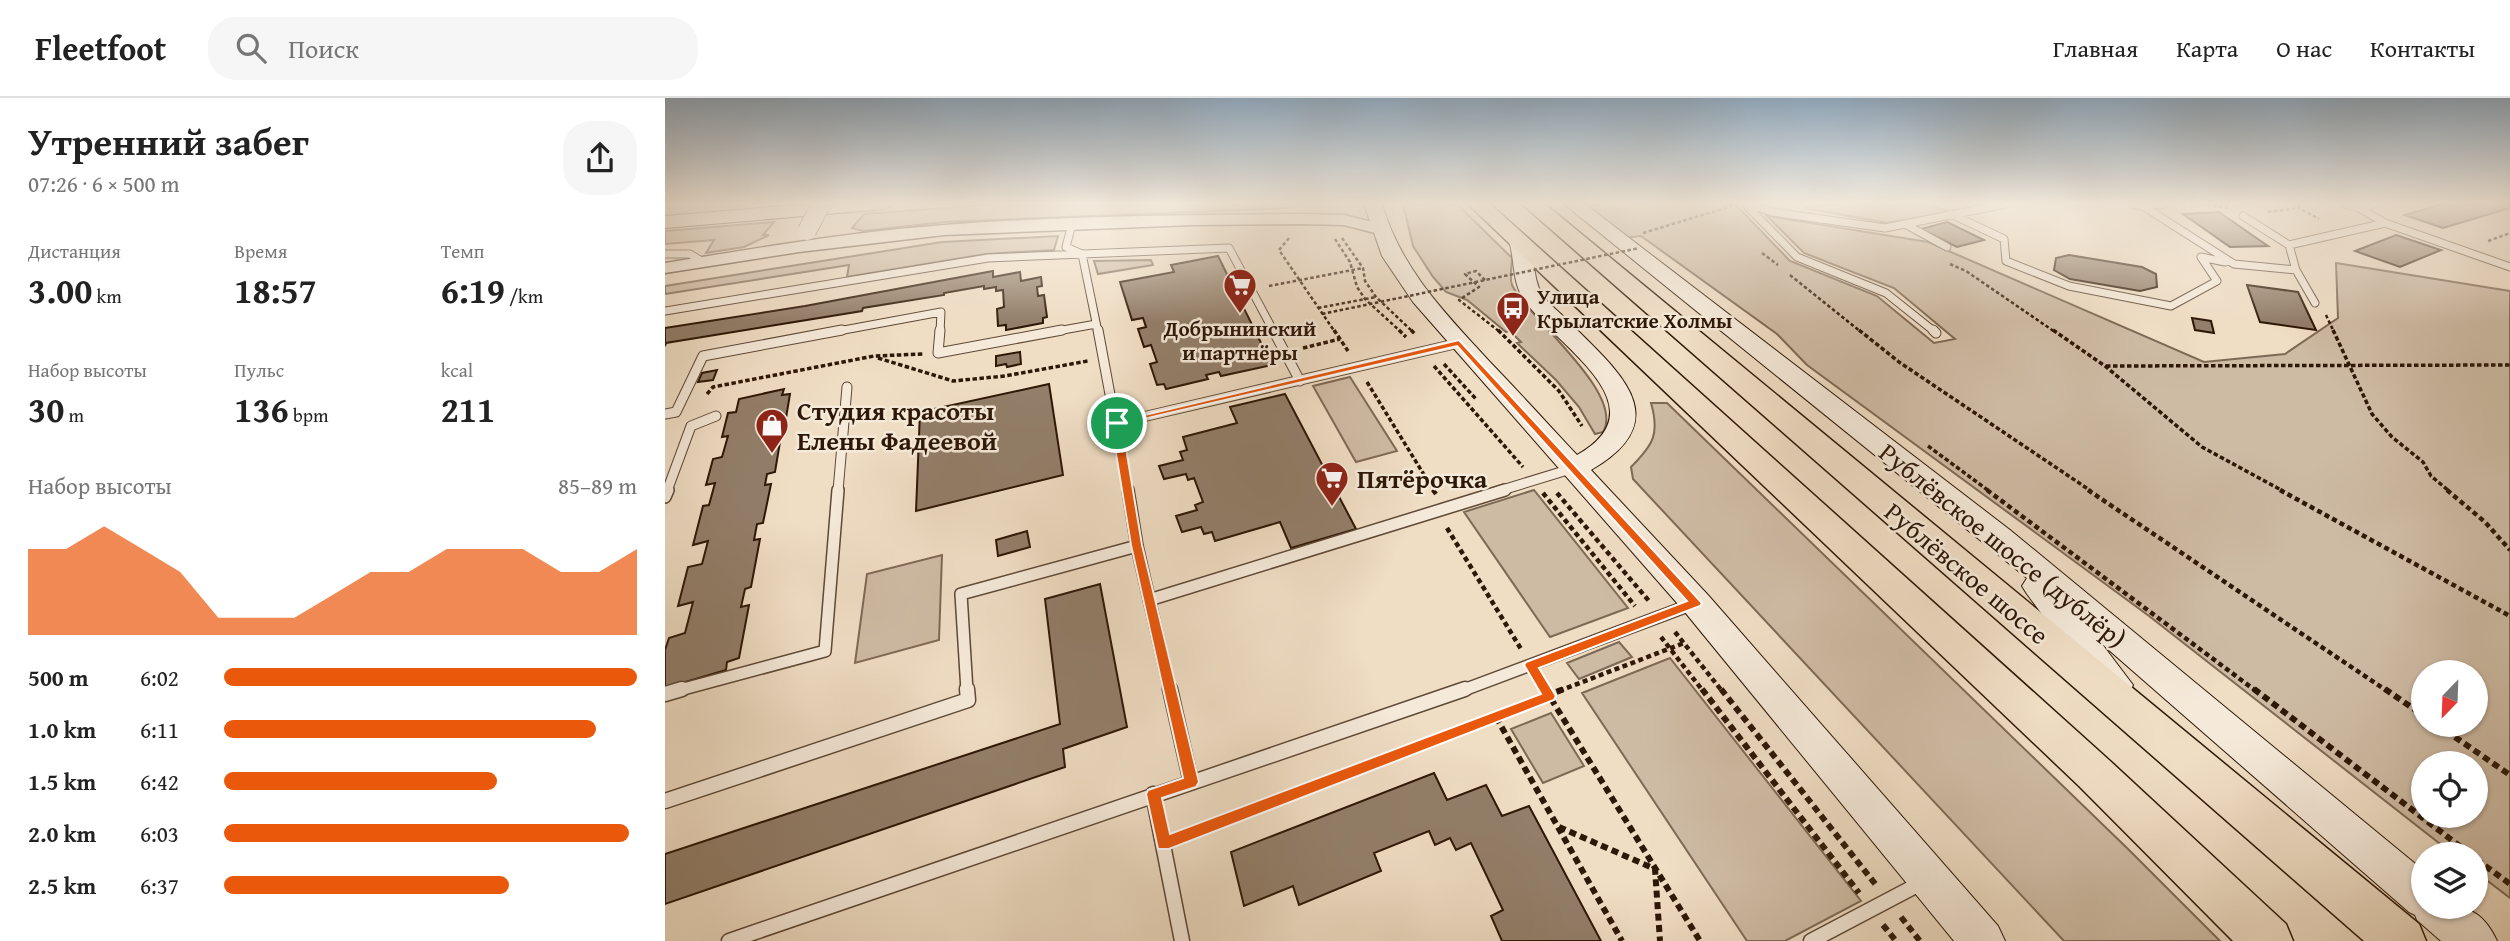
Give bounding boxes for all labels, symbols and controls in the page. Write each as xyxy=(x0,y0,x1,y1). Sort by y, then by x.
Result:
search box xyxy=(208,17,698,80)
text: Fleetfoot xyxy=(35,24,166,72)
icon: search xyxy=(232,29,270,67)
text: Поиск xyxy=(288,29,359,68)
text: Главная xyxy=(2053,31,2138,66)
text: Карта xyxy=(2176,31,2238,66)
text: О нас xyxy=(2276,31,2332,66)
text: Контакты xyxy=(2370,31,2475,66)
text: Утренний забег xyxy=(28,113,309,169)
button: share xyxy=(563,121,637,195)
text: 07:26 · 6 × 500 m xyxy=(28,167,180,200)
text: Дистанция xyxy=(28,237,121,265)
text: Время xyxy=(234,237,287,265)
text: Темп xyxy=(441,237,485,265)
text: 3.00 xyxy=(28,265,92,316)
text: 18:57 xyxy=(234,265,317,316)
text: 6:19 xyxy=(441,265,505,316)
supermarket icon: Добрынинский и партнёры xyxy=(1221,266,1259,315)
place label: Улица Крылатские Холмы xyxy=(1537,281,1732,336)
text: km xyxy=(92,282,122,310)
text: /km xyxy=(505,282,543,310)
bus stop icon: Улица Крылатские Холмы xyxy=(1494,289,1532,338)
place label: Добрынинский и партнёры xyxy=(1163,313,1316,368)
text: Набор высоты xyxy=(28,356,147,384)
text: Пульс xyxy=(234,356,284,384)
text: kcal xyxy=(441,356,473,384)
text: 30 xyxy=(28,384,64,435)
text: 136 xyxy=(234,384,289,435)
text: 211 xyxy=(441,384,495,435)
place label: Студия красоты Елены Фадеевой xyxy=(797,391,997,460)
pin xyxy=(1087,393,1147,453)
text: m xyxy=(64,401,84,429)
text: bpm xyxy=(289,401,329,429)
icon: arrive xyxy=(1098,404,1136,442)
shop icon: Студия красоты Елены Фадеевой xyxy=(753,406,791,455)
street label: Рублёвское шоссе (дублёр) xyxy=(1874,436,2132,654)
supermarket icon: Пятёрочка xyxy=(1313,459,1351,508)
place label: Пятёрочка xyxy=(1357,459,1488,498)
text: Набор высоты xyxy=(28,469,172,502)
text: 85–89 m xyxy=(558,469,637,502)
street label: Рублёвское шоссе xyxy=(1879,495,2055,651)
north arrow xyxy=(2411,660,2489,737)
map controls xyxy=(2411,660,2488,919)
text: 500 m xyxy=(28,661,89,694)
text: 6:02 xyxy=(140,661,179,694)
text: 1.0 km xyxy=(28,713,96,746)
text: 6:11 xyxy=(140,713,179,746)
button: locate xyxy=(2411,751,2488,828)
text: 1.5 km xyxy=(28,765,96,798)
text: 6:42 xyxy=(140,765,179,798)
text: 2.0 km xyxy=(28,817,96,850)
text: 6:03 xyxy=(140,817,179,850)
button: layers xyxy=(2411,842,2488,919)
text: 2.5 km xyxy=(28,869,96,902)
text: 6:37 xyxy=(140,869,179,902)

